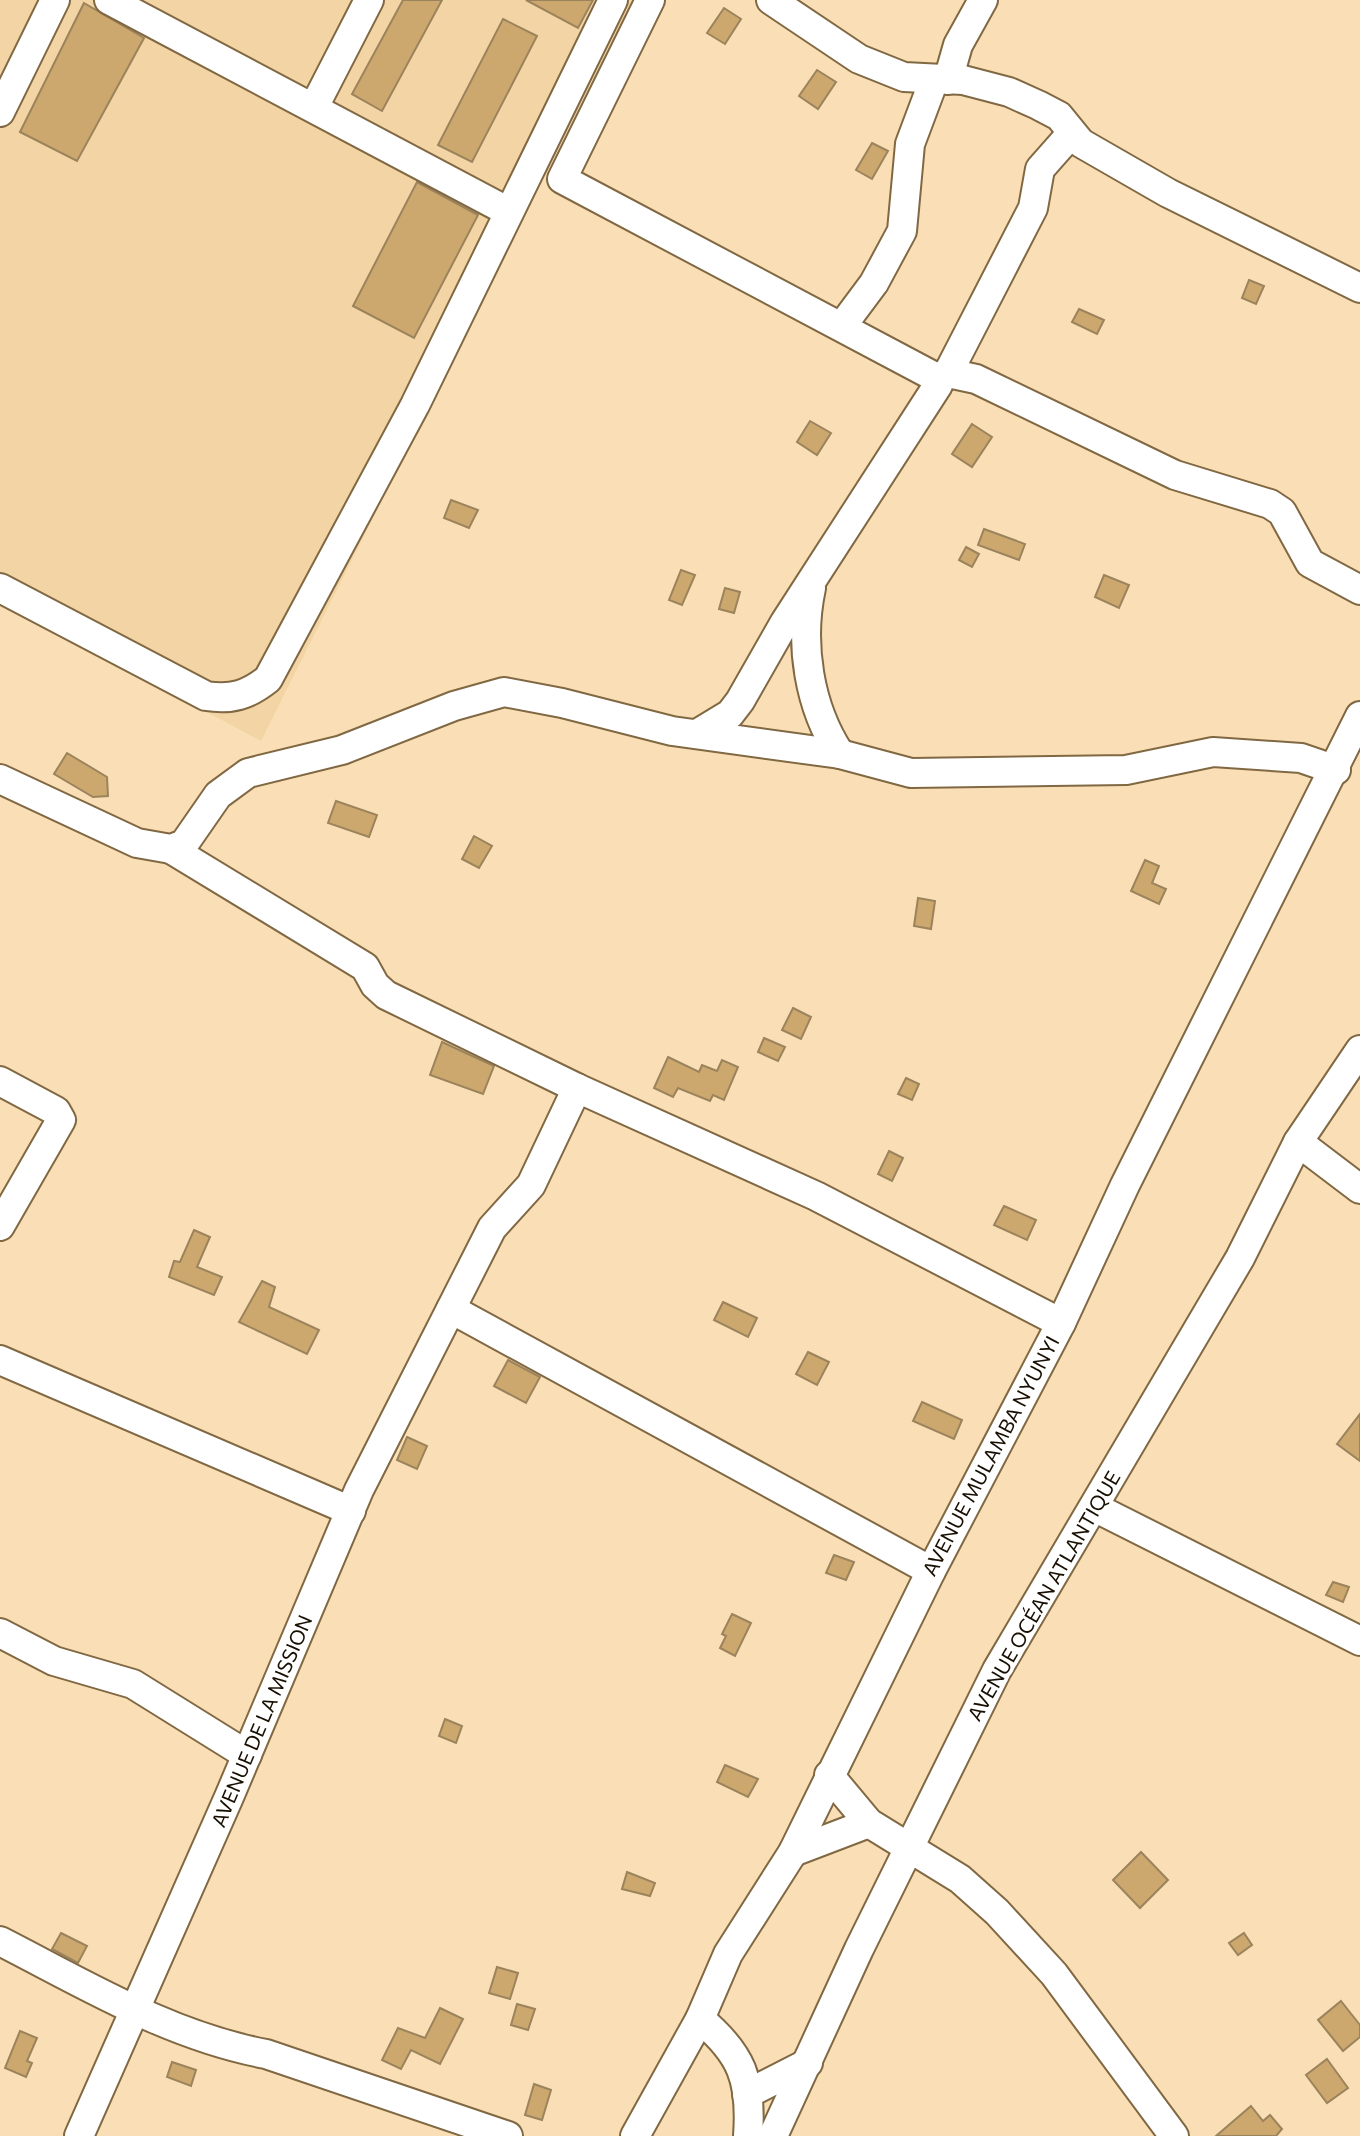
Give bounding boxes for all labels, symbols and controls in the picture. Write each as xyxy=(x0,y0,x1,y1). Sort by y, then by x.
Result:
street label: AVENUE MULAMBA NYUNYI xyxy=(917,1331,1064,1580)
street label: AVENUE OCÉAN ATLANTIQUE xyxy=(962,1466,1125,1725)
street label: AVENUE DE LA MISSION xyxy=(205,1611,317,1830)

